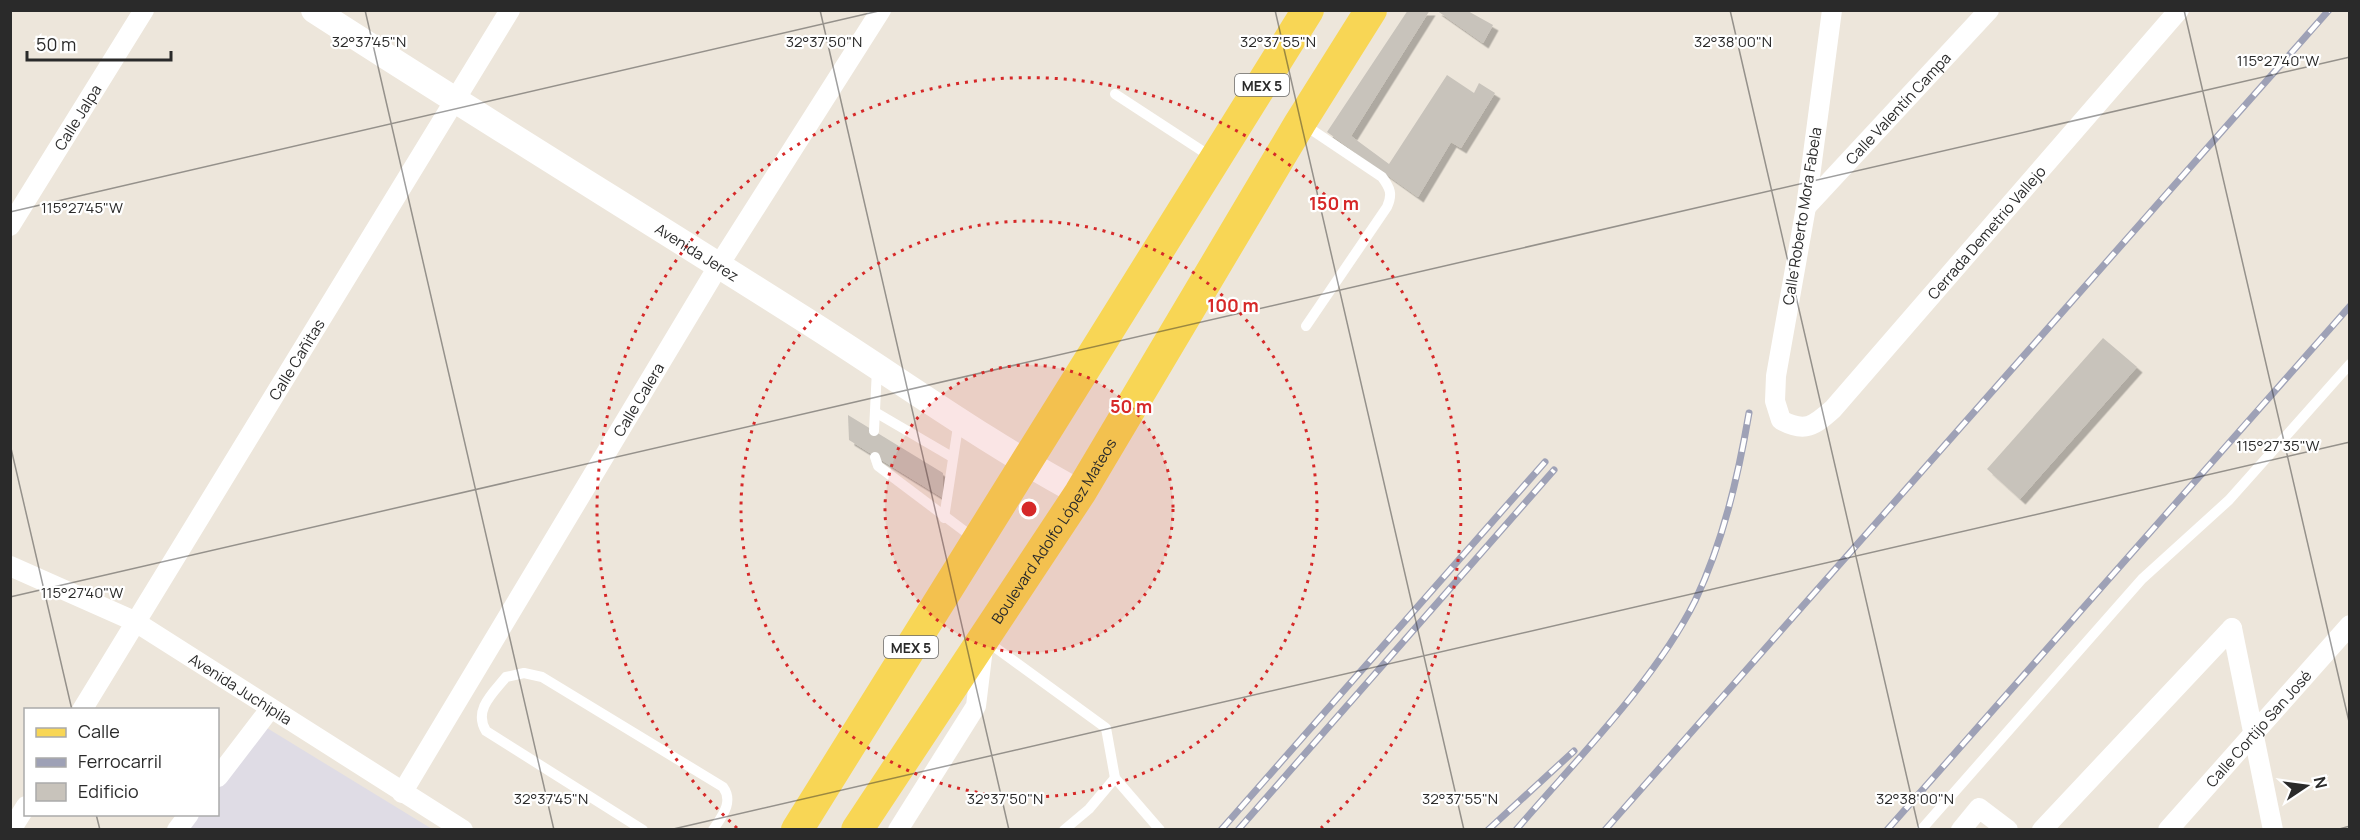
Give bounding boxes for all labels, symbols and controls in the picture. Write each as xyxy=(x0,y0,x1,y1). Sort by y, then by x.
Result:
scale bar xyxy=(27,24,171,62)
text: 32°37'45"N xyxy=(332,31,406,52)
text: 32°37'50"N xyxy=(786,31,862,52)
text: 32°37'55"N xyxy=(1240,31,1316,52)
text: 32°38'00"N xyxy=(1694,31,1772,52)
text: 50 m xyxy=(36,32,76,56)
street label: Calle Valentín Campa xyxy=(1840,47,1955,169)
text: 115°27'40"W xyxy=(2237,50,2319,71)
road number: MEX 5 xyxy=(1235,74,1289,96)
street label: Calle Jalpa xyxy=(49,80,106,154)
street label: Calle Roberto Mora Fabela xyxy=(1778,126,1826,306)
street label: Cerrada Demetrio Vallejo xyxy=(1922,161,2050,304)
text: 150 m xyxy=(1309,191,1359,215)
text: 115°27'45"W xyxy=(41,197,123,218)
street label: Avenida Jerez xyxy=(651,218,743,286)
text: 100 m xyxy=(1207,293,1259,317)
street label: Calle Cañitas xyxy=(264,315,329,404)
street label: Calle Calera xyxy=(608,359,669,440)
text: 50 m xyxy=(1110,394,1152,418)
street label: Boulevard Adolfo López Mateos xyxy=(986,434,1121,628)
text: 115°27'35"W xyxy=(2236,435,2320,456)
centre of rings xyxy=(1019,499,1039,519)
text: 115°27'40"W xyxy=(41,582,123,603)
road number: MEX 5 xyxy=(884,636,938,658)
street label: Avenida Juchipila xyxy=(185,648,296,729)
street label: Calle Cortijo San José xyxy=(2201,665,2316,791)
legend xyxy=(24,708,219,816)
text: Calle xyxy=(78,719,120,743)
text: Ferrocarril xyxy=(78,749,162,773)
north arrow xyxy=(2276,756,2336,816)
text: N xyxy=(2309,775,2333,791)
text: Edificio xyxy=(78,779,139,803)
text: 32°37'45"N xyxy=(514,788,588,809)
text: 32°37'50"N xyxy=(967,788,1043,809)
text: 32°37'55"N xyxy=(1422,788,1498,809)
text: 32°38'00"N xyxy=(1876,788,1954,809)

